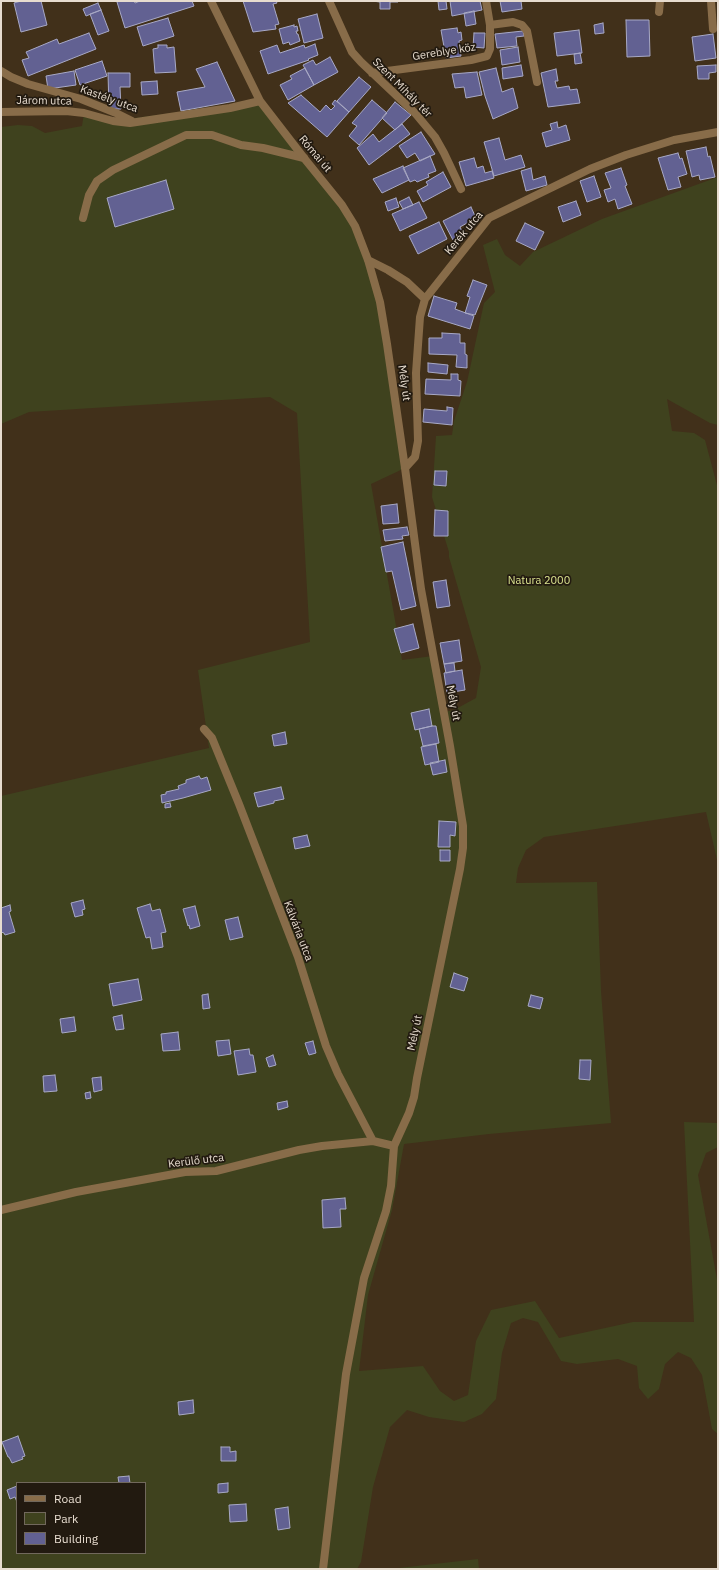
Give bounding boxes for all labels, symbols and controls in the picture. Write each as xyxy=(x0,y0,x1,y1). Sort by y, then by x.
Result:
street label: Gereblye köz xyxy=(411,40,477,64)
street label: Szent Mihály tér xyxy=(369,55,435,121)
street label: Kastély utca xyxy=(78,82,140,116)
street label: Járom utca xyxy=(16,94,72,108)
street label: Római út xyxy=(296,133,334,175)
street label: Kerék utca xyxy=(442,209,486,257)
street label: Mély út xyxy=(395,364,413,402)
park label: Natura 2000 xyxy=(508,574,570,588)
street label: Mély út xyxy=(443,684,463,722)
street label: Kálvária utca xyxy=(280,899,316,963)
street label: Mély út xyxy=(405,1014,425,1052)
street label: Kerülő utca xyxy=(167,1151,225,1171)
legend xyxy=(16,1482,146,1554)
text: Road xyxy=(54,1491,82,1506)
text: Park xyxy=(54,1511,78,1526)
text: Building xyxy=(54,1531,98,1546)

